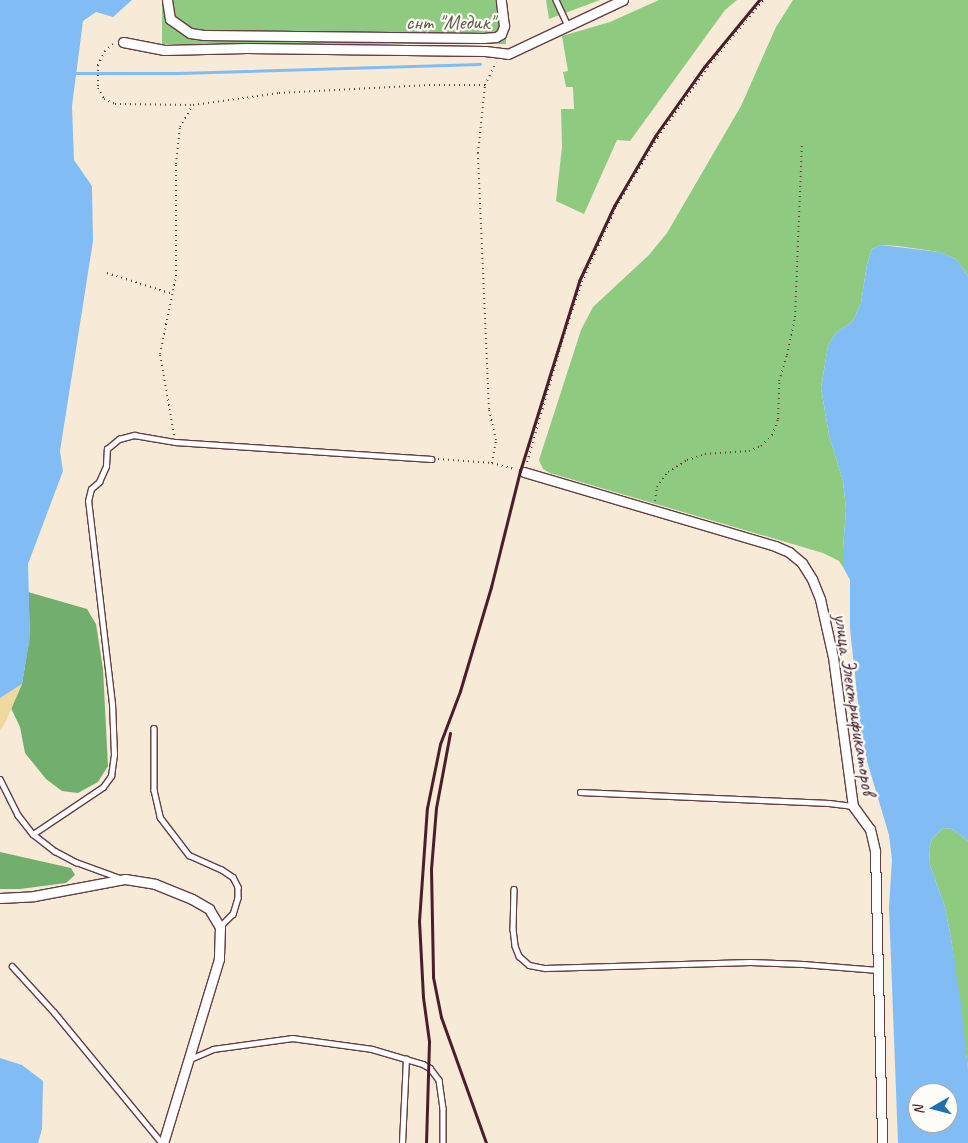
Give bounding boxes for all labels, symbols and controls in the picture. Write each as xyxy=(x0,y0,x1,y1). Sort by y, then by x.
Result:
park label: снт "Медик" xyxy=(406,9,494,35)
street label: улица Электрификаторов xyxy=(828,612,882,796)
north arrow xyxy=(908,1083,958,1133)
text: N xyxy=(910,1105,928,1116)

